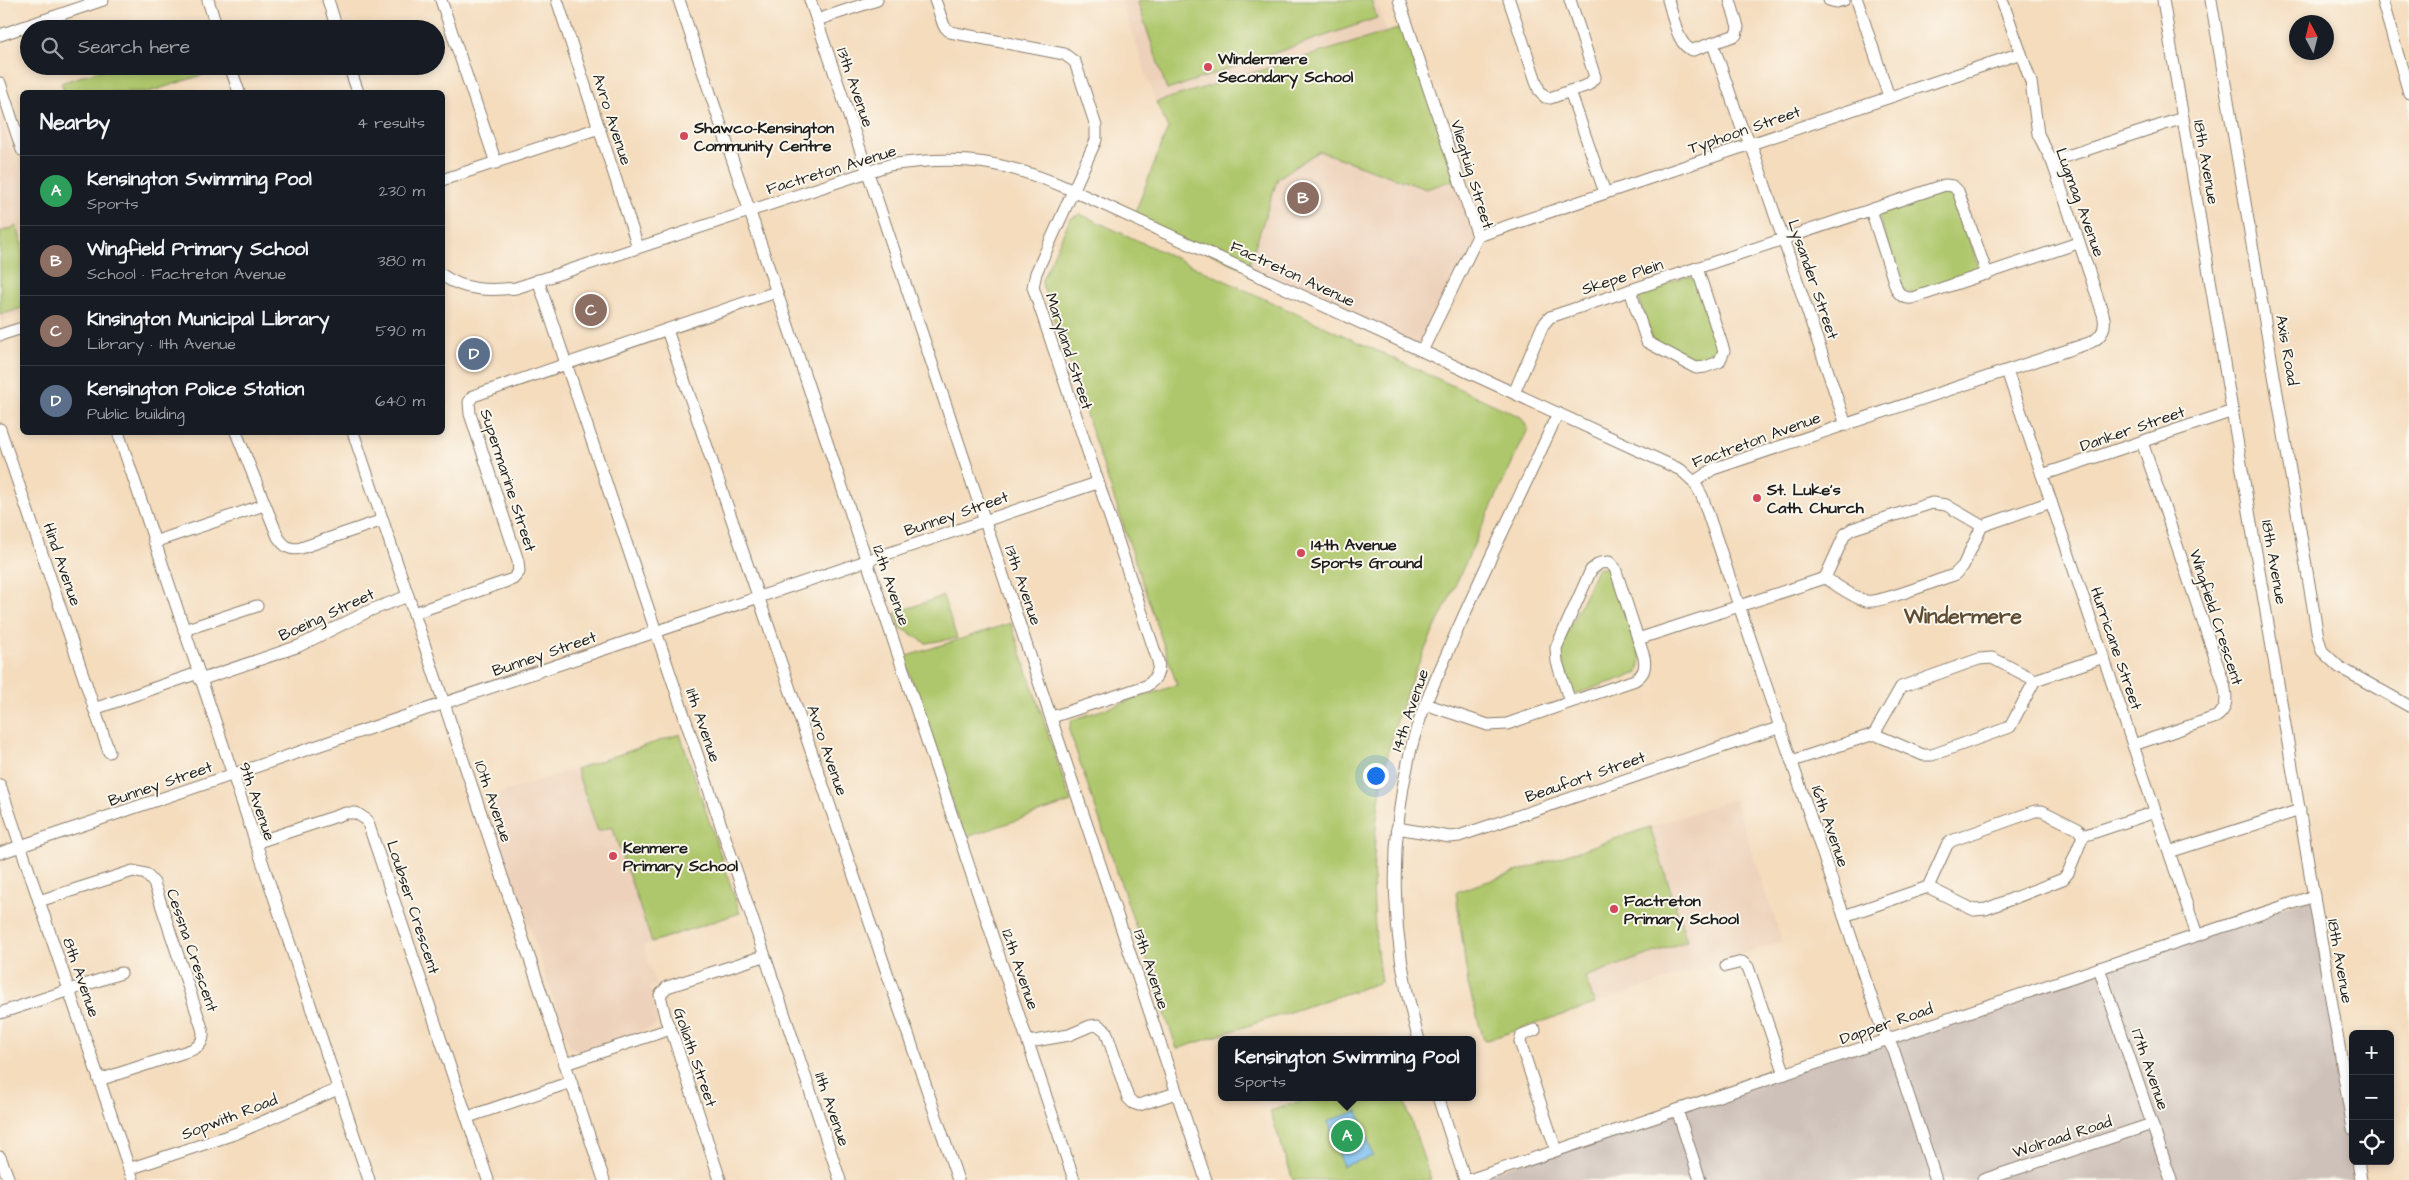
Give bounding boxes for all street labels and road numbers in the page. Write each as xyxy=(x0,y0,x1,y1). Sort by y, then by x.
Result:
street label: 13th Avenue xyxy=(831,45,879,130)
street label: Avro Avenue xyxy=(587,71,637,168)
street label: Typhoon Street xyxy=(1685,100,1804,160)
street label: Vliegtuig Street xyxy=(1444,117,1499,232)
street label: 18th Avenue xyxy=(2188,118,2224,206)
street label: Factreton Avenue xyxy=(763,140,899,200)
street label: Lugmag Avenue xyxy=(2049,145,2110,261)
street label: Lysander Street xyxy=(1781,216,1844,343)
street label: Factreton Avenue xyxy=(1227,235,1359,313)
street label: Skepe Plein xyxy=(1579,253,1666,300)
street label: Maryland Street xyxy=(1039,290,1098,413)
street label: Axis Road xyxy=(2270,313,2304,387)
street label: Danker Street xyxy=(2077,401,2188,457)
street label: Supermarine Street xyxy=(475,406,542,555)
street label: Factreton Avenue xyxy=(1689,406,1824,473)
street label: Bunney Street xyxy=(901,486,1012,543)
street label: 18th Avenue xyxy=(2256,518,2292,606)
street label: Hind Avenue xyxy=(38,520,87,609)
street label: 12th Avenue xyxy=(867,542,915,629)
street label: 13th Avenue xyxy=(999,543,1047,628)
street label: Wingfield Crescent xyxy=(2183,547,2249,689)
street label: Boeing Street xyxy=(275,583,379,648)
street label: Hurricane Street xyxy=(2085,584,2148,713)
street label: Bunney Street xyxy=(489,626,600,683)
street label: 14th Avenue xyxy=(1386,666,1434,754)
street label: 11th Avenue xyxy=(680,685,726,766)
street label: Avro Avenue xyxy=(801,702,853,799)
street label: Beaufort Street xyxy=(1522,746,1649,808)
street label: Bunney Street xyxy=(105,756,216,813)
street label: 10th Avenue xyxy=(469,758,517,845)
street label: 9th Avenue xyxy=(233,759,281,844)
street label: 16th Avenue xyxy=(1806,783,1854,870)
street label: Loubser Crescent xyxy=(381,838,445,977)
street label: Cessna Crescent xyxy=(161,886,224,1015)
street label: 18th Avenue xyxy=(2322,917,2358,1005)
street label: 12th Avenue xyxy=(996,926,1044,1013)
street label: 13th Avenue xyxy=(1128,926,1174,1012)
street label: 8th Avenue xyxy=(57,934,105,1021)
street label: Dapper Road xyxy=(1837,998,1936,1050)
street label: Goliath Street xyxy=(668,1005,722,1110)
street label: 17th Avenue xyxy=(2126,1026,2174,1113)
street label: 11th Avenue xyxy=(809,1069,855,1150)
street label: Sopwith Road xyxy=(178,1089,280,1145)
street label: Wolraad Road xyxy=(2010,1111,2115,1163)

